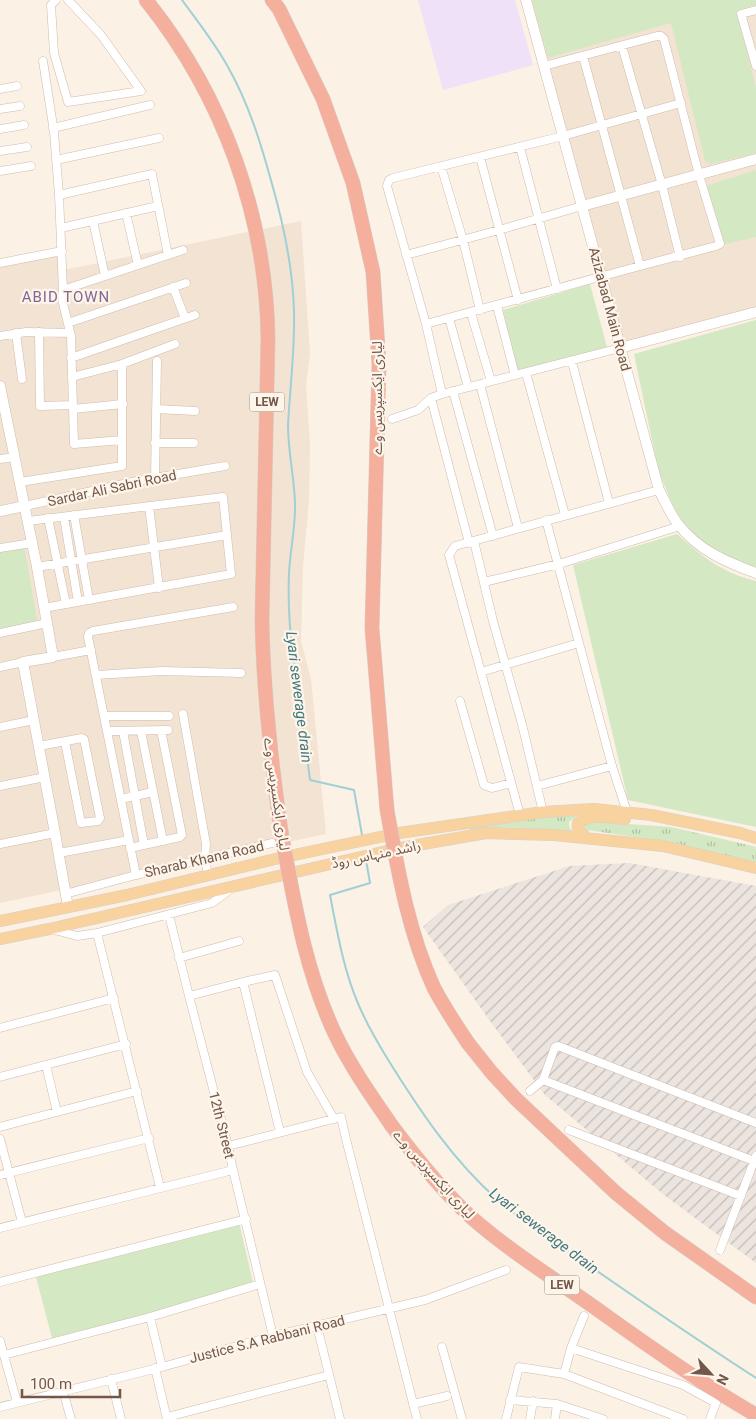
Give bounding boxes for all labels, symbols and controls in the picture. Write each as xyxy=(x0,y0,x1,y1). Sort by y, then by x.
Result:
street label: Azizabad Main Road xyxy=(586,245,634,373)
district label: ABID TOWN xyxy=(22,288,110,306)
street label: لیاری ایکسپریس وے xyxy=(369,341,387,455)
road number: LEW xyxy=(250,392,284,412)
street label: Sardar Ali Sabri Road xyxy=(46,467,178,509)
water label: Lyari sewerage drain xyxy=(282,630,316,764)
street label: لیاری ایکسپریس وے xyxy=(259,736,293,852)
street label: Sharab Khana Road xyxy=(143,837,265,881)
street label: راشد منہاس روڈ xyxy=(330,837,422,872)
street label: 12th Street xyxy=(206,1090,238,1161)
street label: لیاری ایکسپریس وے xyxy=(388,1126,478,1223)
water label: Lyari sewerage drain xyxy=(486,1184,602,1278)
road number: LEW xyxy=(544,1276,580,1294)
street label: Justice S.A Rabbani Road xyxy=(188,1312,346,1366)
north arrow xyxy=(686,1349,736,1399)
scale bar xyxy=(22,1366,120,1398)
text: N xyxy=(713,1372,732,1388)
text: 100 m xyxy=(30,1375,72,1393)

